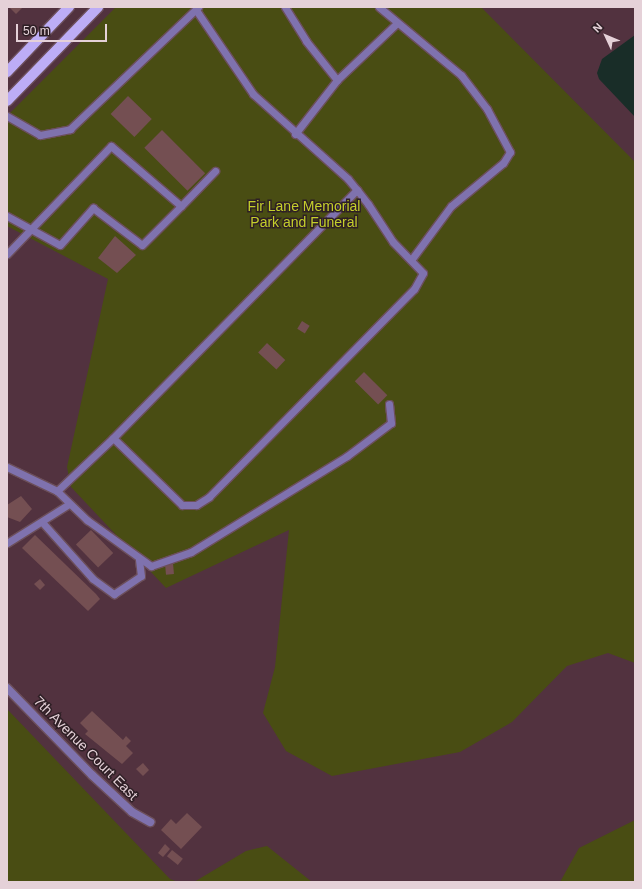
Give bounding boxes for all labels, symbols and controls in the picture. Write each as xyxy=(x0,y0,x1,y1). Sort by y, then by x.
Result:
scale bar xyxy=(18,16,109,42)
north arrow xyxy=(586,16,626,56)
text: N xyxy=(590,21,604,35)
text: 50 m xyxy=(23,24,50,38)
park label: Fir Lane Memorial Park and Funeral xyxy=(248,198,360,230)
street label: 7th Avenue Court East xyxy=(30,692,142,804)

